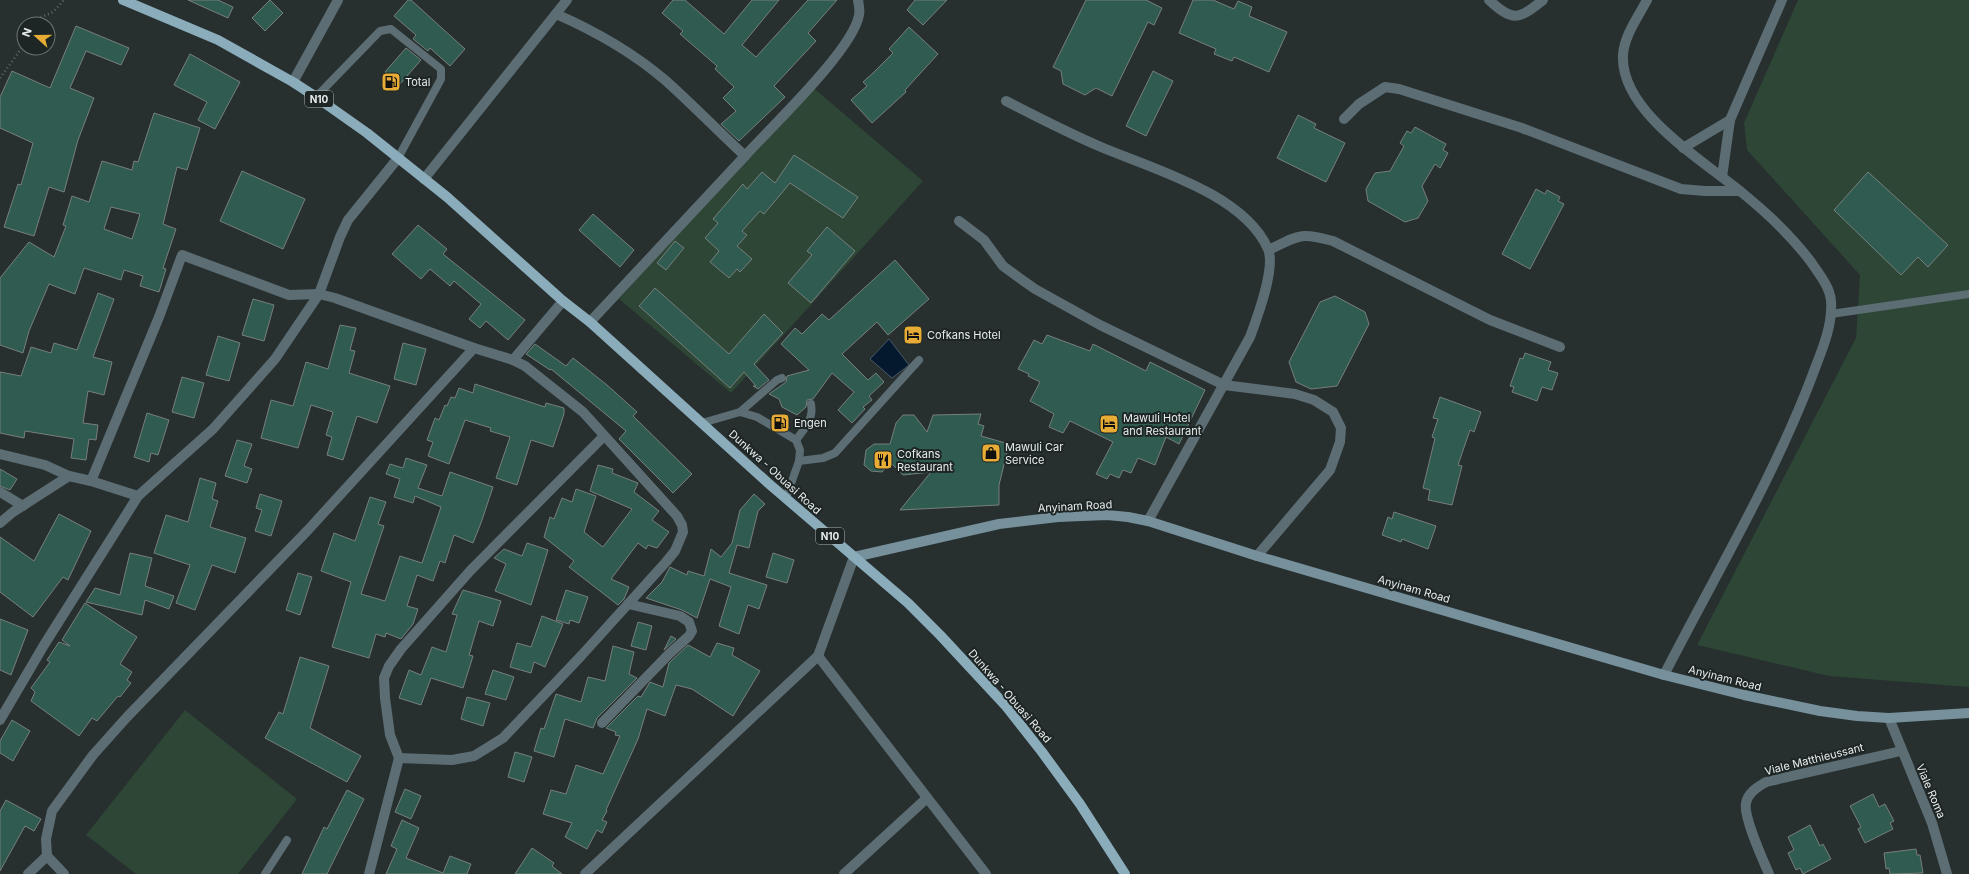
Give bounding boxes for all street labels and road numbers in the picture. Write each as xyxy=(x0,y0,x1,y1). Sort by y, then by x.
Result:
road number: N10 xyxy=(305,91,333,107)
street label: Dunkwa - Obuasi Road xyxy=(726,427,824,517)
street label: Anyinam Road xyxy=(1037,497,1113,515)
road number: N10 xyxy=(816,528,844,544)
street label: Anyinam Road xyxy=(1376,572,1452,606)
street label: Dunkwa - Obuasi Road xyxy=(966,646,1054,746)
street label: Anyinam Road xyxy=(1687,662,1763,694)
street label: Viale Matthieussant xyxy=(1763,740,1865,778)
street label: Viale Roma xyxy=(1913,762,1949,820)

